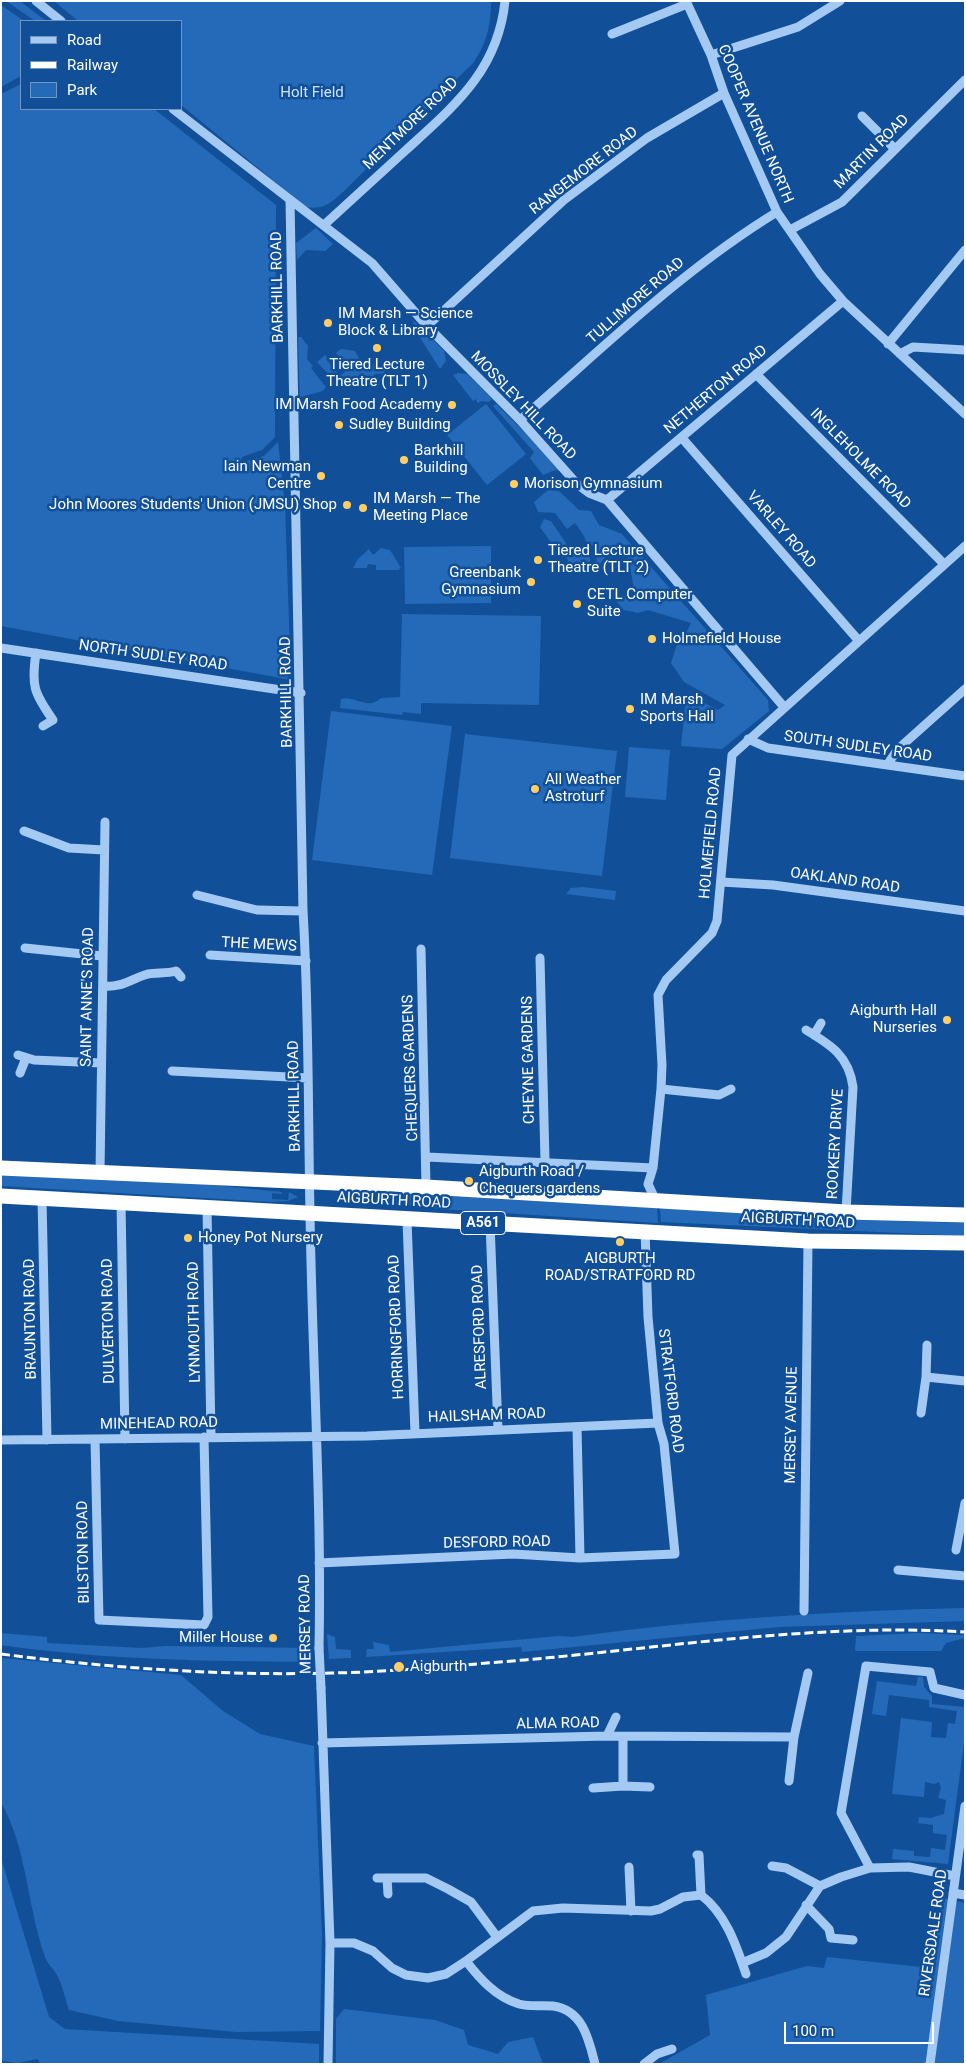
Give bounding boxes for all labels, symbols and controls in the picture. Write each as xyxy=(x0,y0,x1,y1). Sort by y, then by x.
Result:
legend xyxy=(20,20,182,110)
text: Road xyxy=(67,31,101,49)
street label: COOPER AVENUE NORTH xyxy=(713,42,797,206)
text: Railway xyxy=(67,56,118,74)
street label: MENTMORE ROAD xyxy=(360,74,462,174)
text: Park xyxy=(67,81,97,99)
park label: Holt Field xyxy=(280,84,344,102)
street label: MARTIN ROAD xyxy=(831,111,913,193)
street label: RANGEMORE ROAD xyxy=(526,123,642,219)
street label: BARKHILL ROAD xyxy=(268,231,288,343)
street label: TULLIMORE ROAD xyxy=(584,254,688,348)
place label: IM Marsh — Science Block & Library xyxy=(338,305,473,340)
marker: IM Marsh — Science Block & Library xyxy=(322,317,334,329)
marker: Tiered Lecture Theatre (TLT 1) xyxy=(371,342,383,354)
street label: NETHERTON ROAD xyxy=(661,342,771,438)
street label: MOSSLEY HILL ROAD xyxy=(466,348,580,464)
place label: Tiered Lecture Theatre (TLT 1) xyxy=(326,356,428,391)
place label: IM Marsh Food Academy xyxy=(275,396,442,414)
marker: IM Marsh Food Academy xyxy=(446,399,458,411)
street label: INGLEHOLME ROAD xyxy=(806,405,914,513)
place label: Sudley Building xyxy=(349,416,451,434)
marker: Sudley Building xyxy=(333,419,345,431)
place label: Barkhill Building xyxy=(414,442,468,477)
marker: Barkhill Building xyxy=(398,454,410,466)
place label: Iain Newman Centre xyxy=(224,458,311,493)
marker: Iain Newman Centre xyxy=(315,470,327,482)
place label: Morison Gymnasium xyxy=(524,475,662,493)
marker: Morison Gymnasium xyxy=(508,478,520,490)
street label: VARLEY ROAD xyxy=(743,488,819,572)
place label: IM Marsh — The Meeting Place xyxy=(373,490,481,525)
place label: John Moores Students' Union (JMSU) Shop xyxy=(49,496,337,514)
marker: John Moores Students' Union (JMSU) Shop xyxy=(341,499,353,511)
marker: IM Marsh — The Meeting Place xyxy=(357,502,369,514)
place label: Tiered Lecture Theatre (TLT 2) xyxy=(548,542,649,577)
marker: Tiered Lecture Theatre (TLT 2) xyxy=(532,554,544,566)
place label: Greenbank Gymnasium xyxy=(441,564,521,599)
marker: Greenbank Gymnasium xyxy=(525,576,537,588)
place label: CETL Computer Suite xyxy=(587,586,692,621)
marker: CETL Computer Suite xyxy=(571,598,583,610)
place label: Holmefield House xyxy=(662,630,781,648)
marker: Holmefield House xyxy=(646,633,658,645)
street label: BARKHILL ROAD xyxy=(277,636,297,748)
street label: NORTH SUDLEY ROAD xyxy=(78,637,228,675)
place label: IM Marsh Sports Hall xyxy=(640,691,714,726)
marker: IM Marsh Sports Hall xyxy=(624,703,636,715)
street label: SOUTH SUDLEY ROAD xyxy=(783,728,933,766)
street label: HOLMEFIELD ROAD xyxy=(696,766,726,900)
place label: All Weather Astroturf xyxy=(545,771,621,806)
marker: All Weather Astroturf xyxy=(529,783,541,795)
street label: OAKLAND ROAD xyxy=(789,864,901,898)
street label: SAINT ANNE'S ROAD xyxy=(78,927,98,1067)
street label: THE MEWS xyxy=(221,934,297,956)
street label: CHEQUERS GARDENS xyxy=(399,994,423,1142)
street label: CHEYNE GARDENS xyxy=(519,996,539,1124)
place label: Aigburth Hall Nurseries xyxy=(850,1002,937,1037)
marker: Aigburth Hall Nurseries xyxy=(941,1014,953,1026)
street label: BARKHILL ROAD xyxy=(285,1040,305,1152)
street label: ROOKERY DRIVE xyxy=(824,1088,848,1200)
place label: Aigburth Road / Chequers gardens xyxy=(479,1163,600,1198)
marker: Aigburth Road / Chequers gardens xyxy=(463,1175,475,1187)
street label: AIGBURTH ROAD xyxy=(336,1189,452,1213)
street label: AIGBURTH ROAD xyxy=(740,1209,856,1233)
road number: A561 xyxy=(460,1212,506,1234)
place label: Honey Pot Nursery xyxy=(198,1229,323,1247)
marker: Honey Pot Nursery xyxy=(182,1232,194,1244)
marker: AIGBURTH ROAD/STRATFORD RD xyxy=(614,1236,626,1248)
place label: AIGBURTH ROAD/STRATFORD RD xyxy=(545,1250,695,1285)
street label: HORRINGFORD ROAD xyxy=(385,1254,409,1400)
street label: BRAUNTON ROAD xyxy=(21,1258,41,1380)
street label: DULVERTON ROAD xyxy=(99,1258,119,1384)
street label: LYNMOUTH ROAD xyxy=(185,1261,205,1383)
street label: ALRESFORD ROAD xyxy=(469,1264,491,1390)
street label: STRATFORD ROAD xyxy=(653,1328,687,1454)
street label: MERSEY AVENUE xyxy=(782,1366,802,1484)
street label: HAILSHAM ROAD xyxy=(428,1405,546,1427)
street label: MINEHEAD ROAD xyxy=(100,1414,218,1434)
street label: BILSTON ROAD xyxy=(74,1500,94,1604)
street label: DESFORD ROAD xyxy=(443,1533,551,1553)
street label: MERSEY ROAD xyxy=(296,1574,316,1674)
place label: Miller House xyxy=(179,1629,263,1647)
marker: Miller House xyxy=(267,1632,279,1644)
place label: Aigburth xyxy=(410,1658,467,1676)
marker: Aigburth xyxy=(392,1660,406,1674)
street label: ALMA ROAD xyxy=(516,1714,600,1734)
street label: RIVERSDALE ROAD xyxy=(916,1868,952,1998)
scale bar xyxy=(786,2012,936,2044)
text: 100 m xyxy=(792,2022,834,2040)

